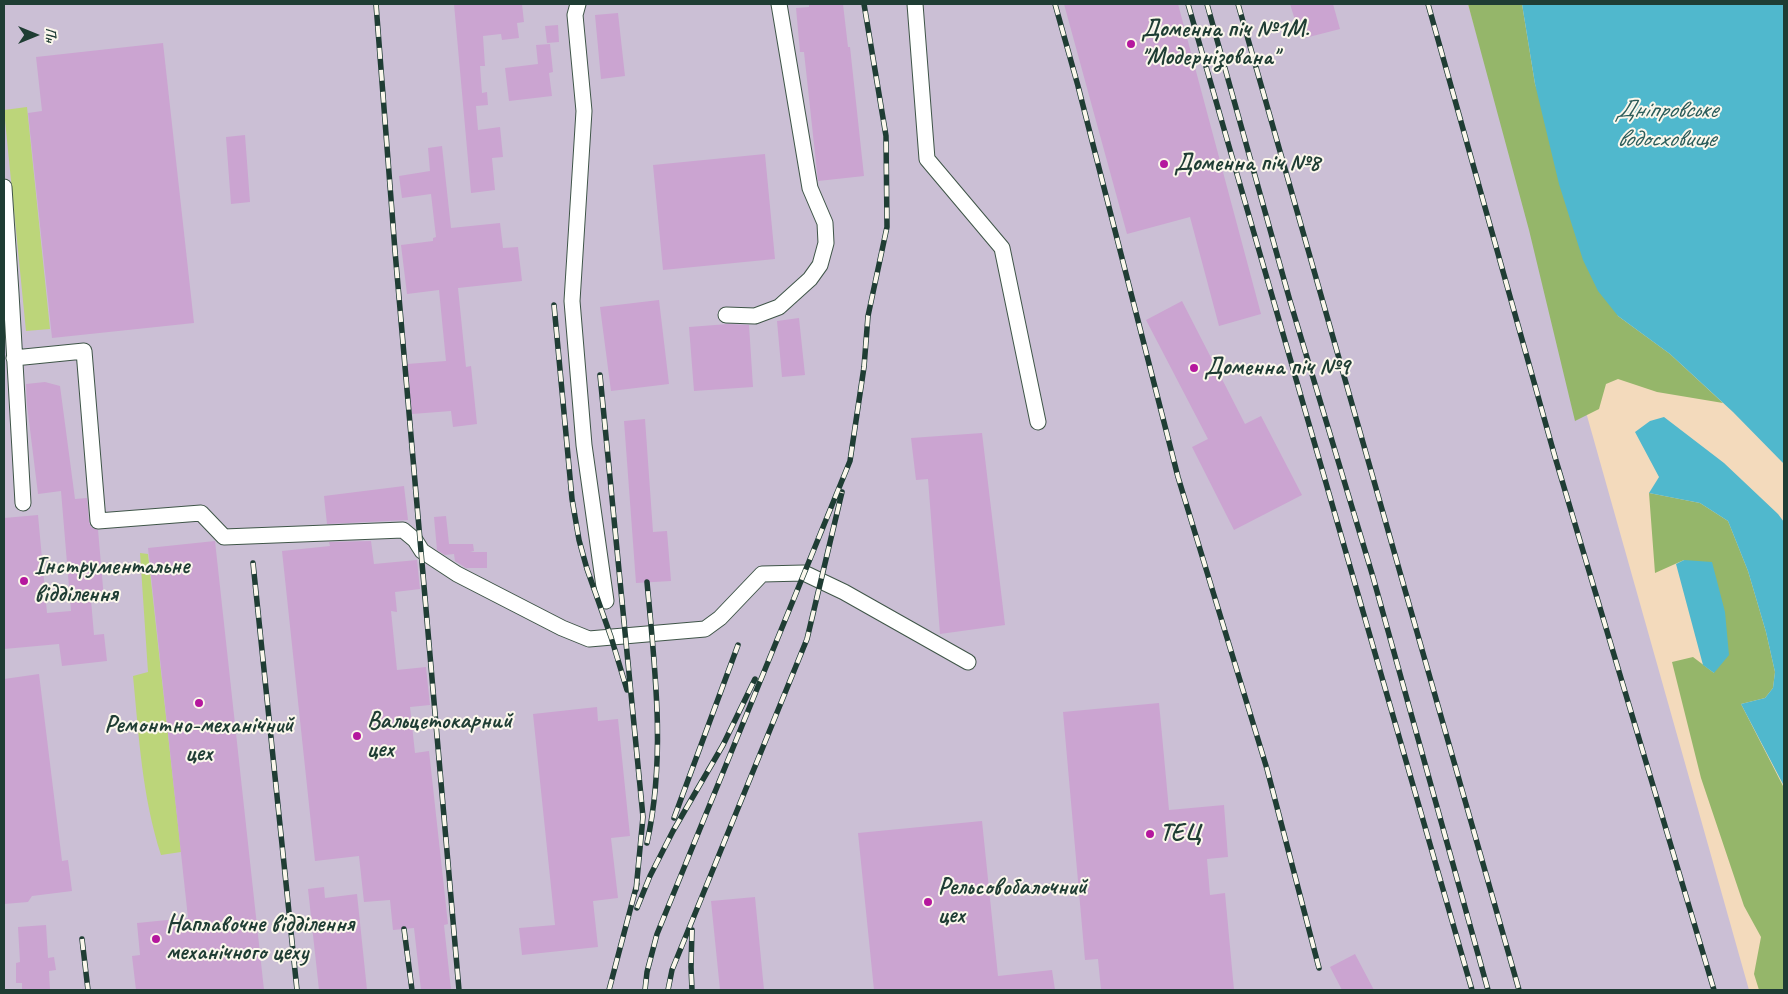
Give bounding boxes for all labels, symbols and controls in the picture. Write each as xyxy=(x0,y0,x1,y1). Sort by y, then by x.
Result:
north arrow xyxy=(10,10,60,60)
place label: Доменна піч №1М. "Модернізована" xyxy=(1141,16,1309,72)
text: Пн xyxy=(42,28,59,42)
marker: Доменна піч №1М. "Модернізована" xyxy=(1125,38,1137,50)
water label: Дніпровське водосховище xyxy=(1615,95,1717,154)
place label: Доменна піч №8 xyxy=(1174,150,1320,178)
marker: Доменна піч №8 xyxy=(1158,158,1170,170)
place label: Доменна піч №9 xyxy=(1204,354,1350,382)
marker: Доменна піч №9 xyxy=(1188,362,1200,374)
place label: Інструментальне відділення xyxy=(34,553,189,609)
marker: Інструментальне відділення xyxy=(18,575,30,587)
marker: Ремонтно-механічний цех xyxy=(193,697,205,709)
place label: Вальцетокарний цех xyxy=(367,708,512,764)
place label: Ремонтно-механічний цех xyxy=(104,712,294,768)
marker: Вальцетокарний цех xyxy=(351,730,363,742)
place label: ТЕЦ xyxy=(1160,820,1201,848)
marker: ТЕЦ xyxy=(1144,828,1156,840)
place label: Рельсовобалочний цех xyxy=(938,874,1087,930)
marker: Рельсовобалочний цех xyxy=(922,896,934,908)
place label: Наплавочне відділення механічного цеху xyxy=(166,911,354,967)
marker: Наплавочне відділення механічного цеху xyxy=(150,933,162,945)

